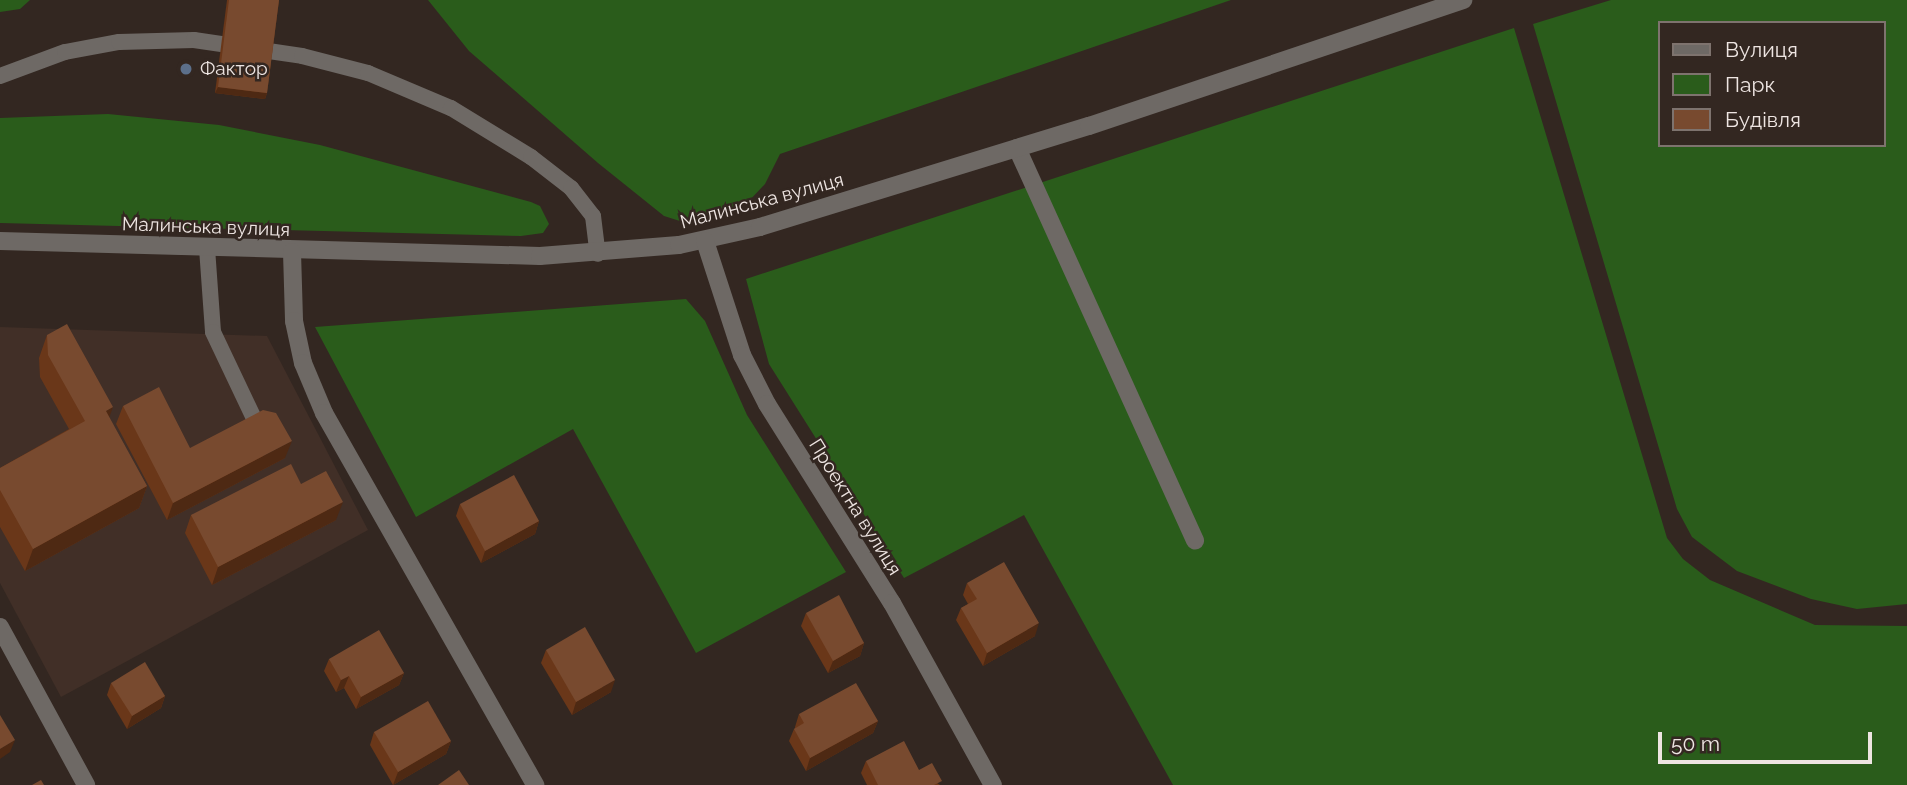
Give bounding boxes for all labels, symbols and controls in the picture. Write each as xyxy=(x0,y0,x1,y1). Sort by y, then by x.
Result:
legend xyxy=(1658,21,1886,147)
text: Вулиця xyxy=(1725,37,1798,62)
place label: Фактор xyxy=(200,58,268,80)
marker: Фактор xyxy=(178,61,194,77)
text: Парк xyxy=(1725,72,1775,97)
text: Будівля xyxy=(1725,107,1801,132)
street label: Малинська вулиця xyxy=(678,168,846,234)
street label: Малинська вулиця xyxy=(122,213,290,241)
street label: Проектна вулиця xyxy=(804,435,906,579)
scale bar xyxy=(1662,718,1876,762)
text: 50 m xyxy=(1671,731,1720,756)

